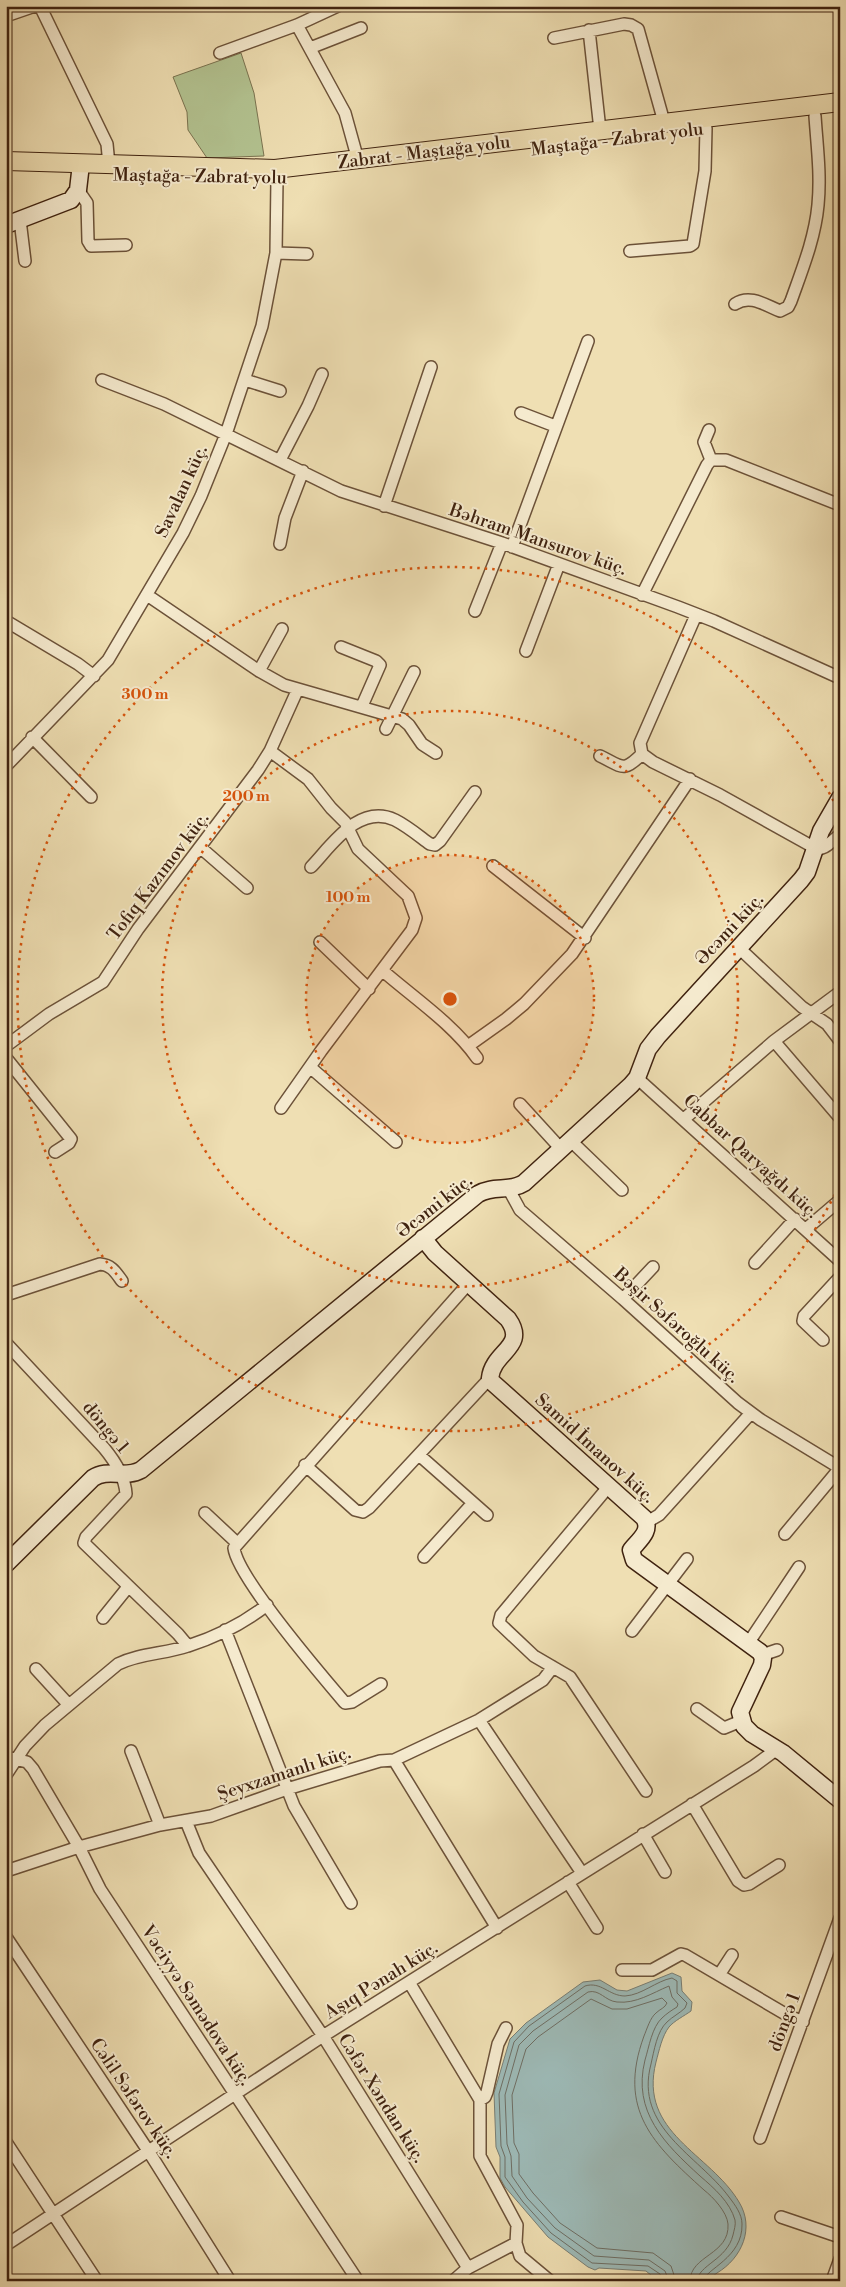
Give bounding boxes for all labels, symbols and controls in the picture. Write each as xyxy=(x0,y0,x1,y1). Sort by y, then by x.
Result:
street label: Maştağa - Zabrat yolu xyxy=(529,117,705,162)
street label: Zabrat - Maştağa yolu xyxy=(336,130,512,175)
street label: Maştağa - Zabrat yolu xyxy=(113,163,288,190)
street label: Savalan küç. xyxy=(150,441,213,541)
street label: Bəhram Mansurov küç. xyxy=(445,498,630,581)
text: 300 m xyxy=(122,685,169,704)
text: 200 m xyxy=(222,787,270,806)
street label: Tofiq Kazımov küç. xyxy=(103,807,214,945)
text: 100 m xyxy=(326,888,371,907)
street label: Əcəmi küç. xyxy=(690,888,769,970)
centre of rings xyxy=(441,990,459,1008)
street label: Cabbar Qaryağdı küç. xyxy=(678,1089,823,1223)
street label: Əcəmi küç. xyxy=(392,1169,477,1243)
street label: Bəşir Səfəroğlu küç. xyxy=(608,1262,745,1388)
street label: Samid İmanov küç. xyxy=(530,1389,659,1508)
street label: döngə 1 xyxy=(77,1397,134,1458)
street label: Şeyxzamanlı küç. xyxy=(215,1741,354,1806)
street label: Vəciyyə Səmədova küç. xyxy=(136,1920,257,2090)
street label: Aşıq Pənah küç. xyxy=(319,1936,442,2025)
street label: döngə 1 xyxy=(763,1989,806,2055)
street label: Cəfər Xəndan küç. xyxy=(333,2030,430,2167)
street label: Cəlil Səfərov küç. xyxy=(85,2034,182,2163)

